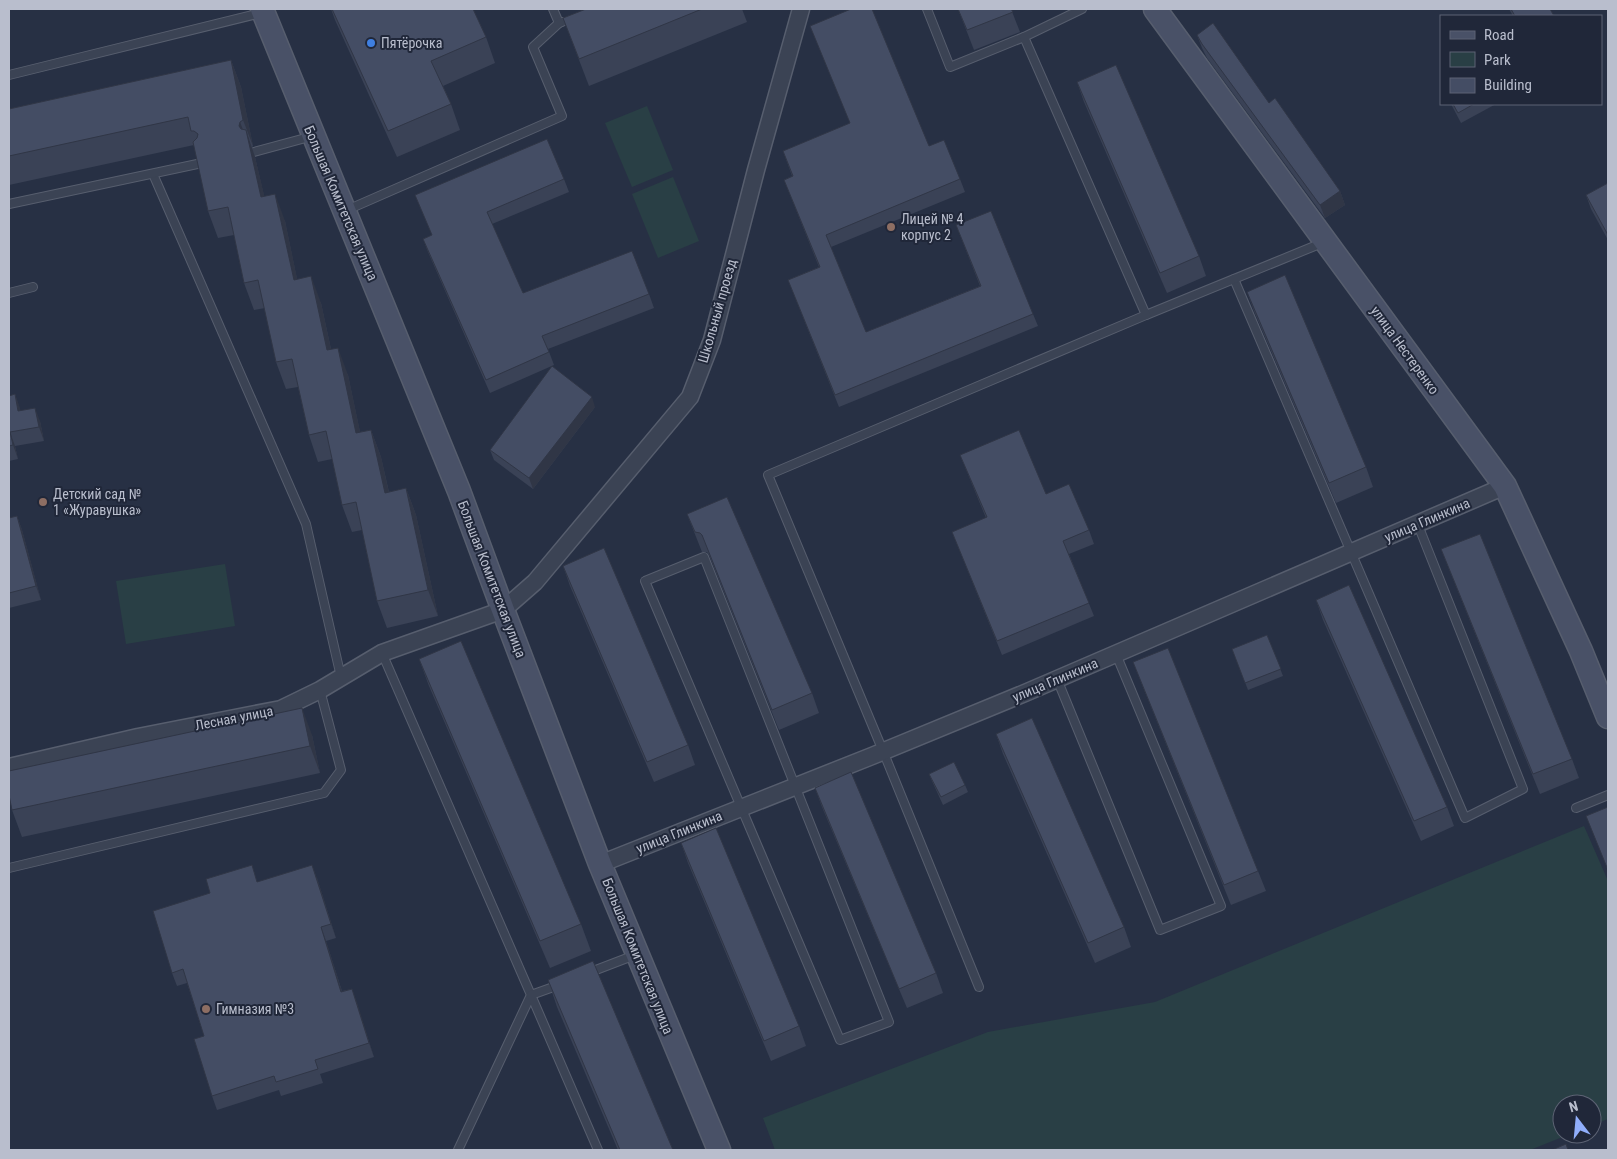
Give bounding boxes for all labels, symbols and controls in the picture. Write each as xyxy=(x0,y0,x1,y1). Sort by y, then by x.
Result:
legend xyxy=(1440,15,1602,105)
text: Road xyxy=(1484,26,1514,44)
place label: Пятёрочка xyxy=(381,35,443,51)
marker: Пятёрочка xyxy=(365,37,377,49)
text: Park xyxy=(1484,51,1511,69)
text: Building xyxy=(1484,76,1532,94)
street label: Большая Комитетская улица xyxy=(301,123,381,283)
place label: Лицей № 4 корпус 2 xyxy=(901,211,964,243)
marker: Лицей № 4 корпус 2 xyxy=(885,221,897,233)
street label: Школьный проезд xyxy=(695,257,740,365)
street label: улица Нестеренко xyxy=(1368,303,1442,397)
place label: Детский сад № 1 «Журавушка» xyxy=(53,486,141,518)
street label: улица Глинкина xyxy=(1382,495,1472,545)
marker: Детский сад № 1 «Журавушка» xyxy=(37,496,49,508)
street label: Большая Комитетская улица xyxy=(455,498,529,660)
street label: улица Глинкина xyxy=(1010,655,1100,705)
street label: Лесная улица xyxy=(194,703,274,733)
street label: улица Глинкина xyxy=(634,807,724,857)
street label: Большая Комитетская улица xyxy=(599,876,677,1036)
place label: Гимназия №3 xyxy=(216,1001,294,1017)
marker: Гимназия №3 xyxy=(200,1003,212,1015)
north arrow xyxy=(1552,1094,1602,1144)
text: N xyxy=(1567,1098,1580,1115)

